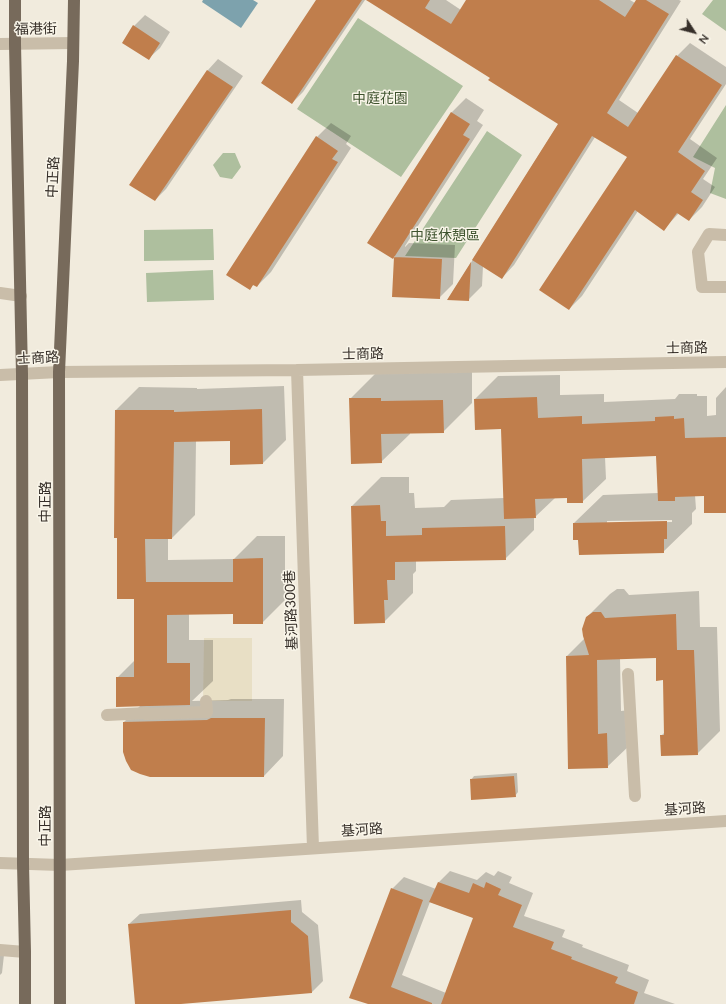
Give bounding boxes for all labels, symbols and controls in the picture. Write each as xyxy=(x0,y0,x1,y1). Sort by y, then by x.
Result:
north arrow xyxy=(674,12,714,52)
street label: 福港街 xyxy=(15,20,57,38)
text: N xyxy=(696,32,712,47)
park label: 中庭花園 xyxy=(352,90,408,106)
street label: 中正路 xyxy=(44,156,62,198)
park label: 中庭休憩區 xyxy=(410,227,480,243)
street label: 士商路 xyxy=(666,339,708,357)
street label: 士商路 xyxy=(342,345,384,363)
street label: 士商路 xyxy=(17,349,59,367)
street label: 中正路 xyxy=(37,481,53,523)
street label: 基河路300巷 xyxy=(281,570,301,650)
street label: 基河路 xyxy=(663,799,707,819)
street label: 中正路 xyxy=(37,805,53,847)
street label: 基河路 xyxy=(340,820,384,840)

